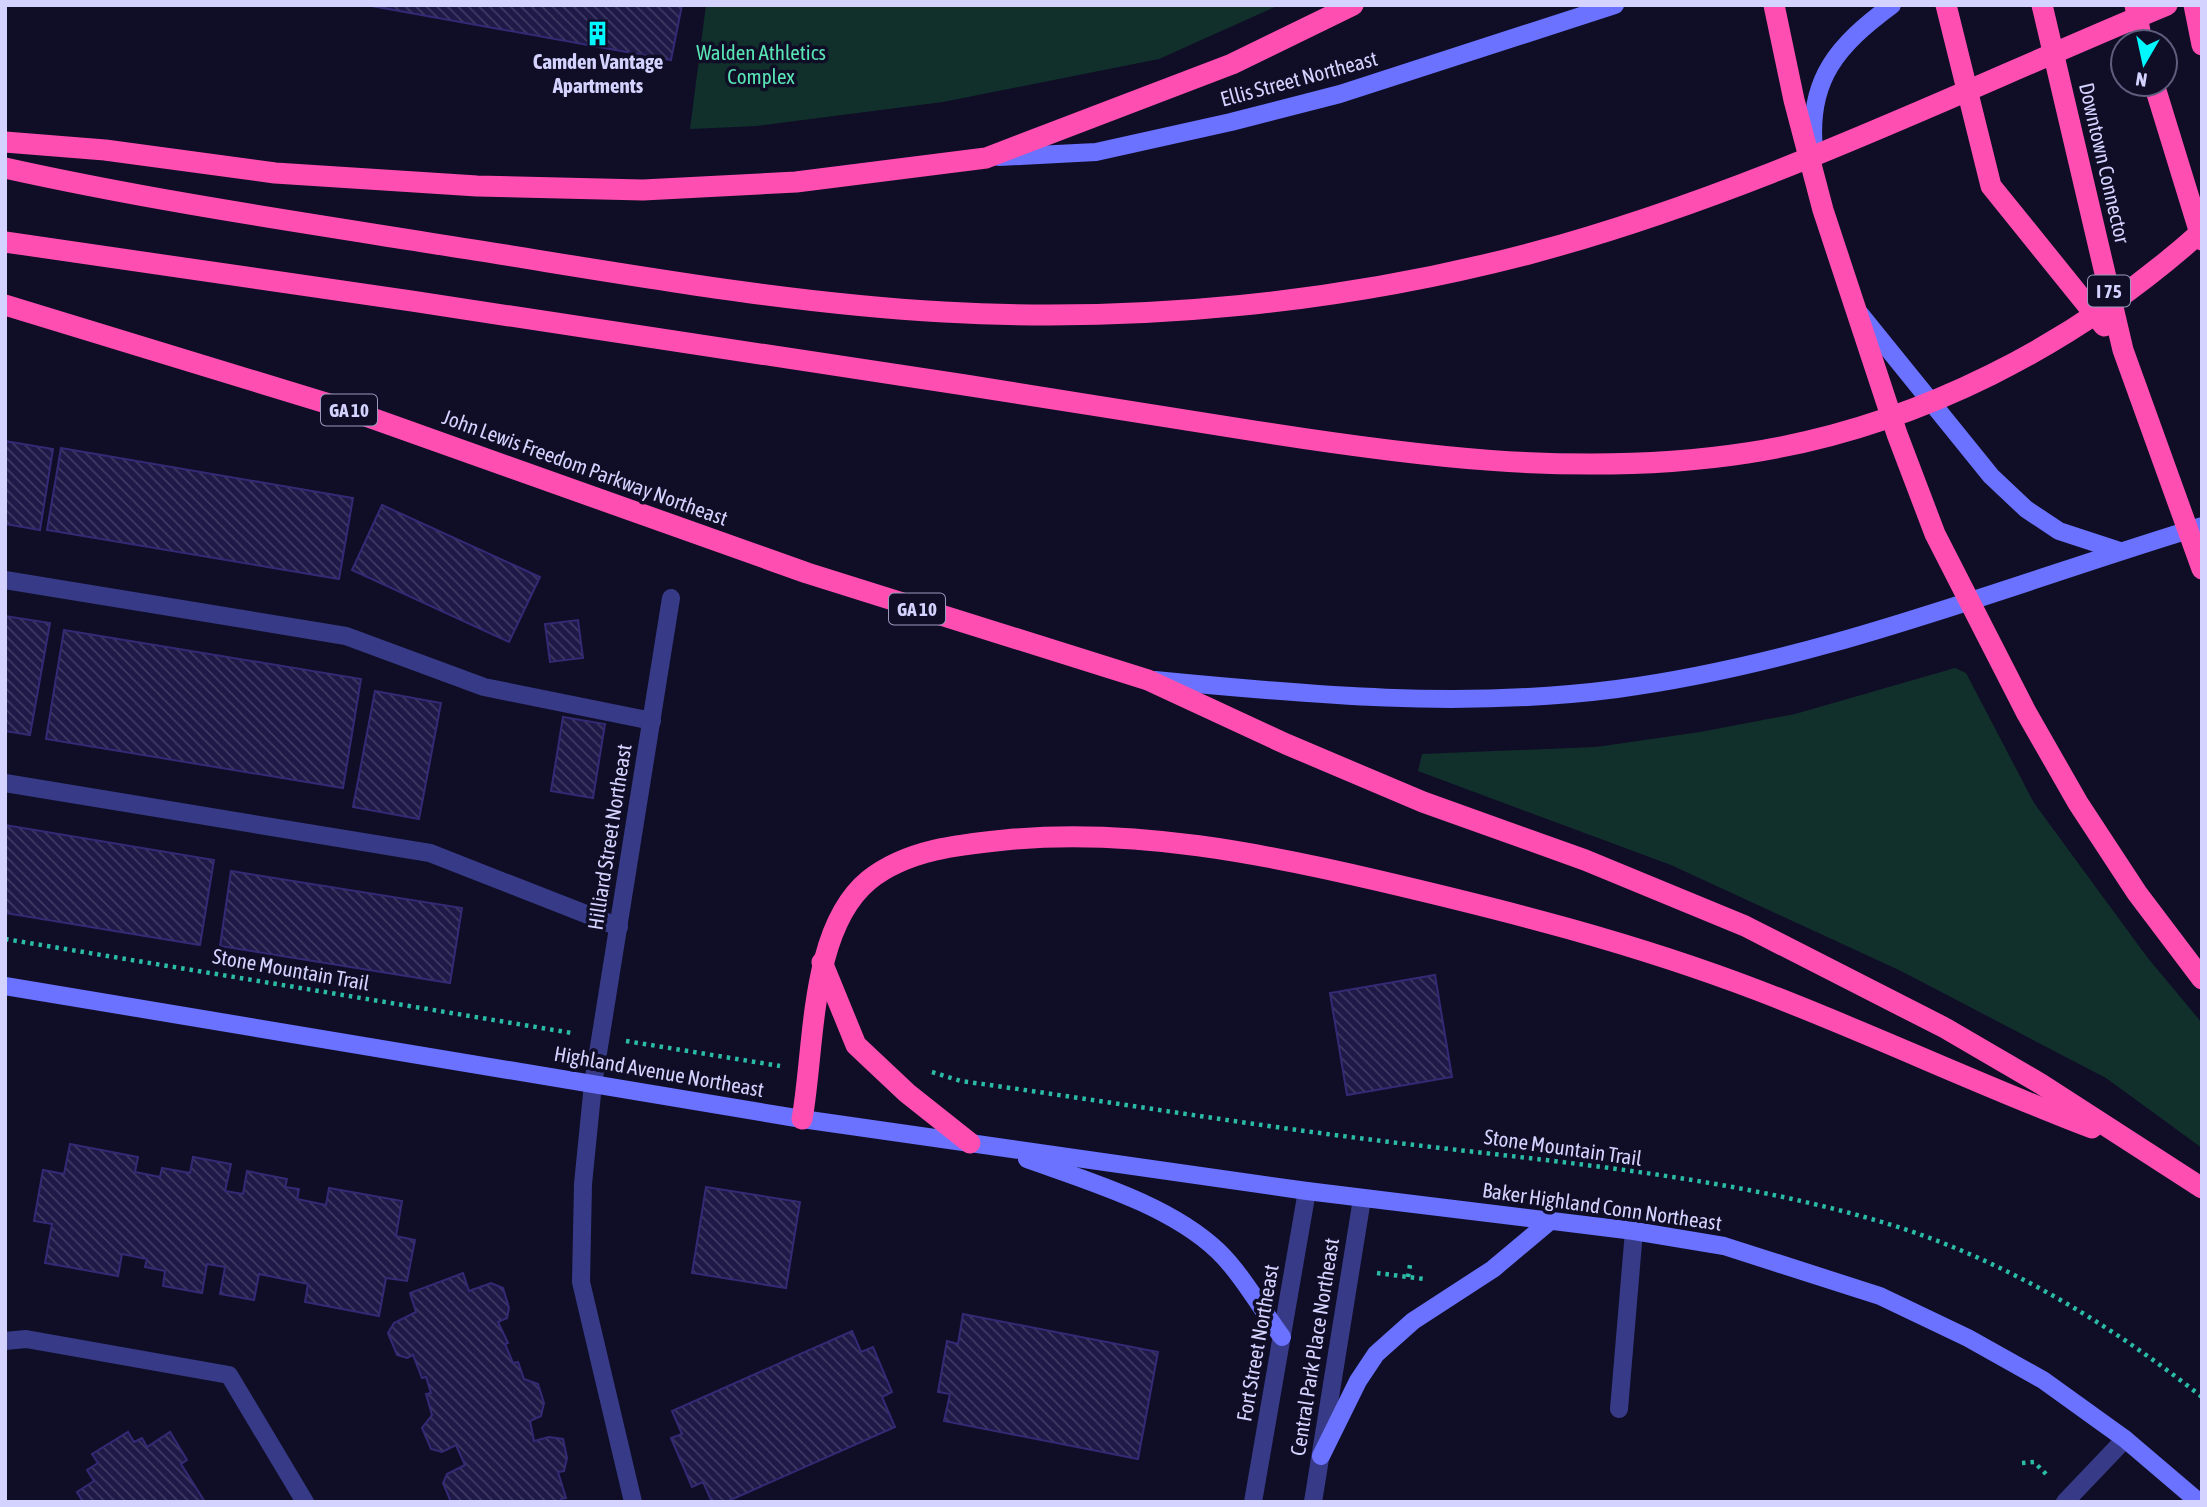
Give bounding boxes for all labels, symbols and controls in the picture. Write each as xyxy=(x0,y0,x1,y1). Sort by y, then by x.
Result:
building icon: Camden Vantage Apartments xyxy=(584,19,612,47)
north arrow xyxy=(2109,28,2179,98)
park label: Walden Athletics Complex xyxy=(696,40,826,88)
street label: Ellis Street Northeast xyxy=(1218,46,1380,111)
place label: Camden Vantage Apartments xyxy=(533,49,663,97)
text: N xyxy=(2134,68,2149,92)
street label: Downtown Connector xyxy=(2075,80,2135,246)
road number: I 75 xyxy=(2088,276,2130,306)
road number: GA 10 xyxy=(321,394,377,426)
street label: John Lewis Freedom Parkway Northeast xyxy=(439,404,731,530)
road number: GA 10 xyxy=(889,594,945,624)
street label: Hilliard Street Northeast xyxy=(582,742,636,932)
street label: Stone Mountain Trail xyxy=(211,943,372,995)
street label: Highland Avenue Northeast xyxy=(552,1041,766,1101)
street label: Stone Mountain Trail xyxy=(1483,1124,1644,1170)
street label: Baker Highland Conn Northeast xyxy=(1481,1177,1723,1235)
street label: Central Park Place Northeast xyxy=(1285,1236,1343,1457)
street label: Fort Street Northeast xyxy=(1231,1262,1283,1423)

